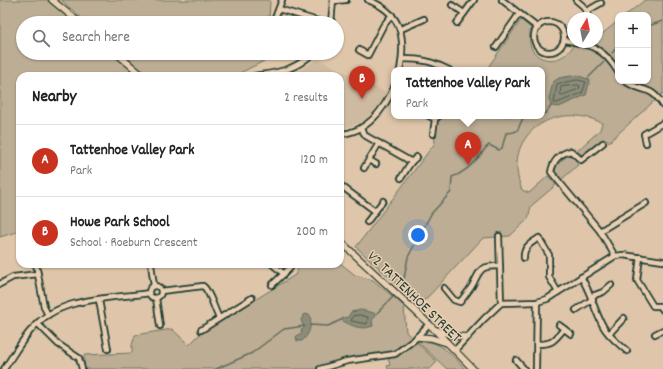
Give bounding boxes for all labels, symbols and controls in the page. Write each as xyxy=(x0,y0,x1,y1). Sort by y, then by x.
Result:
north arrow xyxy=(567,12,603,48)
map controls xyxy=(615,12,651,84)
button: + xyxy=(615,12,651,48)
search box xyxy=(16,16,344,60)
icon: search xyxy=(30,27,52,49)
text: Search here xyxy=(62,27,130,49)
button: − xyxy=(615,48,651,84)
pin: B xyxy=(349,66,375,99)
popup xyxy=(391,67,545,119)
text: Tattenhoe Valley Park xyxy=(406,73,530,95)
text: Nearby xyxy=(32,86,76,110)
text: 2 results xyxy=(284,89,328,108)
text: Park xyxy=(406,95,428,114)
pin: A xyxy=(455,132,481,165)
text: Tattenhoe Valley Park xyxy=(70,140,194,162)
text: A xyxy=(41,151,49,170)
text: 120 m xyxy=(300,151,328,170)
text: Park xyxy=(70,162,92,181)
text: Howe Park School xyxy=(70,212,169,234)
text: B xyxy=(42,223,48,242)
text: 200 m xyxy=(296,223,328,242)
your location xyxy=(408,225,428,245)
text: School · Roeburn Crescent xyxy=(70,234,198,253)
street label: V2 TATTENHOE STREET xyxy=(361,247,466,348)

